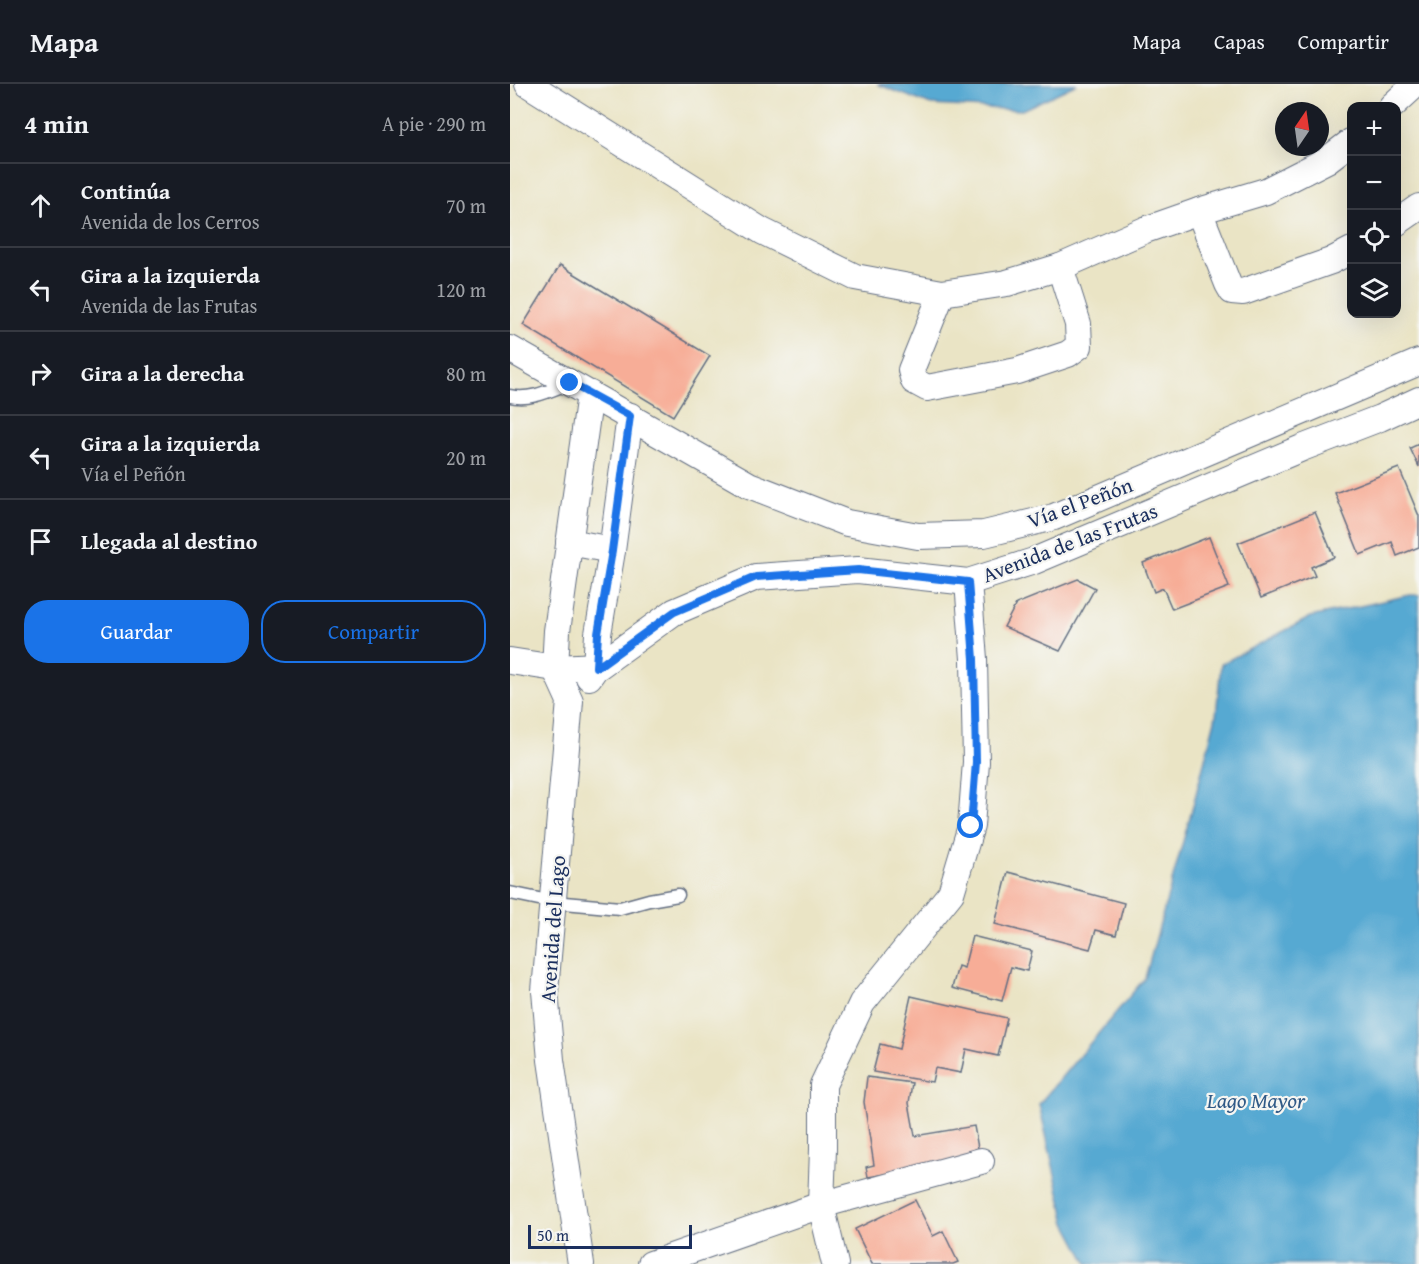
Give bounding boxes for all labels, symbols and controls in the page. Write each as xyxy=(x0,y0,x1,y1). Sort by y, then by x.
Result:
text: Mapa xyxy=(30,21,99,62)
text: Mapa xyxy=(1132,26,1181,57)
text: Capas xyxy=(1214,26,1265,57)
text: Compartir xyxy=(1298,26,1389,57)
north arrow xyxy=(1275,102,1329,156)
map controls xyxy=(1347,102,1401,318)
button: + xyxy=(1347,102,1401,156)
text: 4 min xyxy=(24,104,89,143)
text: A pie · 290 m xyxy=(382,109,486,138)
button: − xyxy=(1347,156,1401,210)
text: Continúa xyxy=(81,175,170,207)
icon: ahead xyxy=(24,189,57,222)
text: 70 m xyxy=(446,191,486,220)
text: Avenida de los Cerros xyxy=(81,207,260,236)
button: locate xyxy=(1347,210,1401,264)
text: Gira a la izquierda xyxy=(81,259,260,291)
button: layers xyxy=(1347,264,1401,318)
icon: left xyxy=(24,273,57,306)
text: 120 m xyxy=(436,275,486,304)
text: Avenida de las Frutas xyxy=(81,291,258,320)
icon: right xyxy=(24,357,57,390)
text: Gira a la derecha xyxy=(81,357,244,389)
text: 80 m xyxy=(446,359,486,388)
route end xyxy=(556,369,582,395)
text: Gira a la izquierda xyxy=(81,427,260,459)
icon: left xyxy=(24,441,57,474)
text: 20 m xyxy=(446,443,486,472)
text: Vía el Peñón xyxy=(81,459,186,488)
street label: Vía el Peñón xyxy=(1023,469,1137,536)
street label: Avenida de las Frutas xyxy=(978,495,1162,590)
icon: arrive xyxy=(24,525,57,558)
text: Llegada al destino xyxy=(81,525,257,557)
button: Guardar xyxy=(24,600,249,663)
button: Compartir xyxy=(261,600,486,663)
route start xyxy=(957,812,983,838)
street label: Avenida del Lago xyxy=(532,854,573,1004)
water label: Lago Mayor xyxy=(1206,1084,1306,1116)
scale bar xyxy=(528,1222,692,1250)
text: 50 m xyxy=(537,1223,569,1247)

